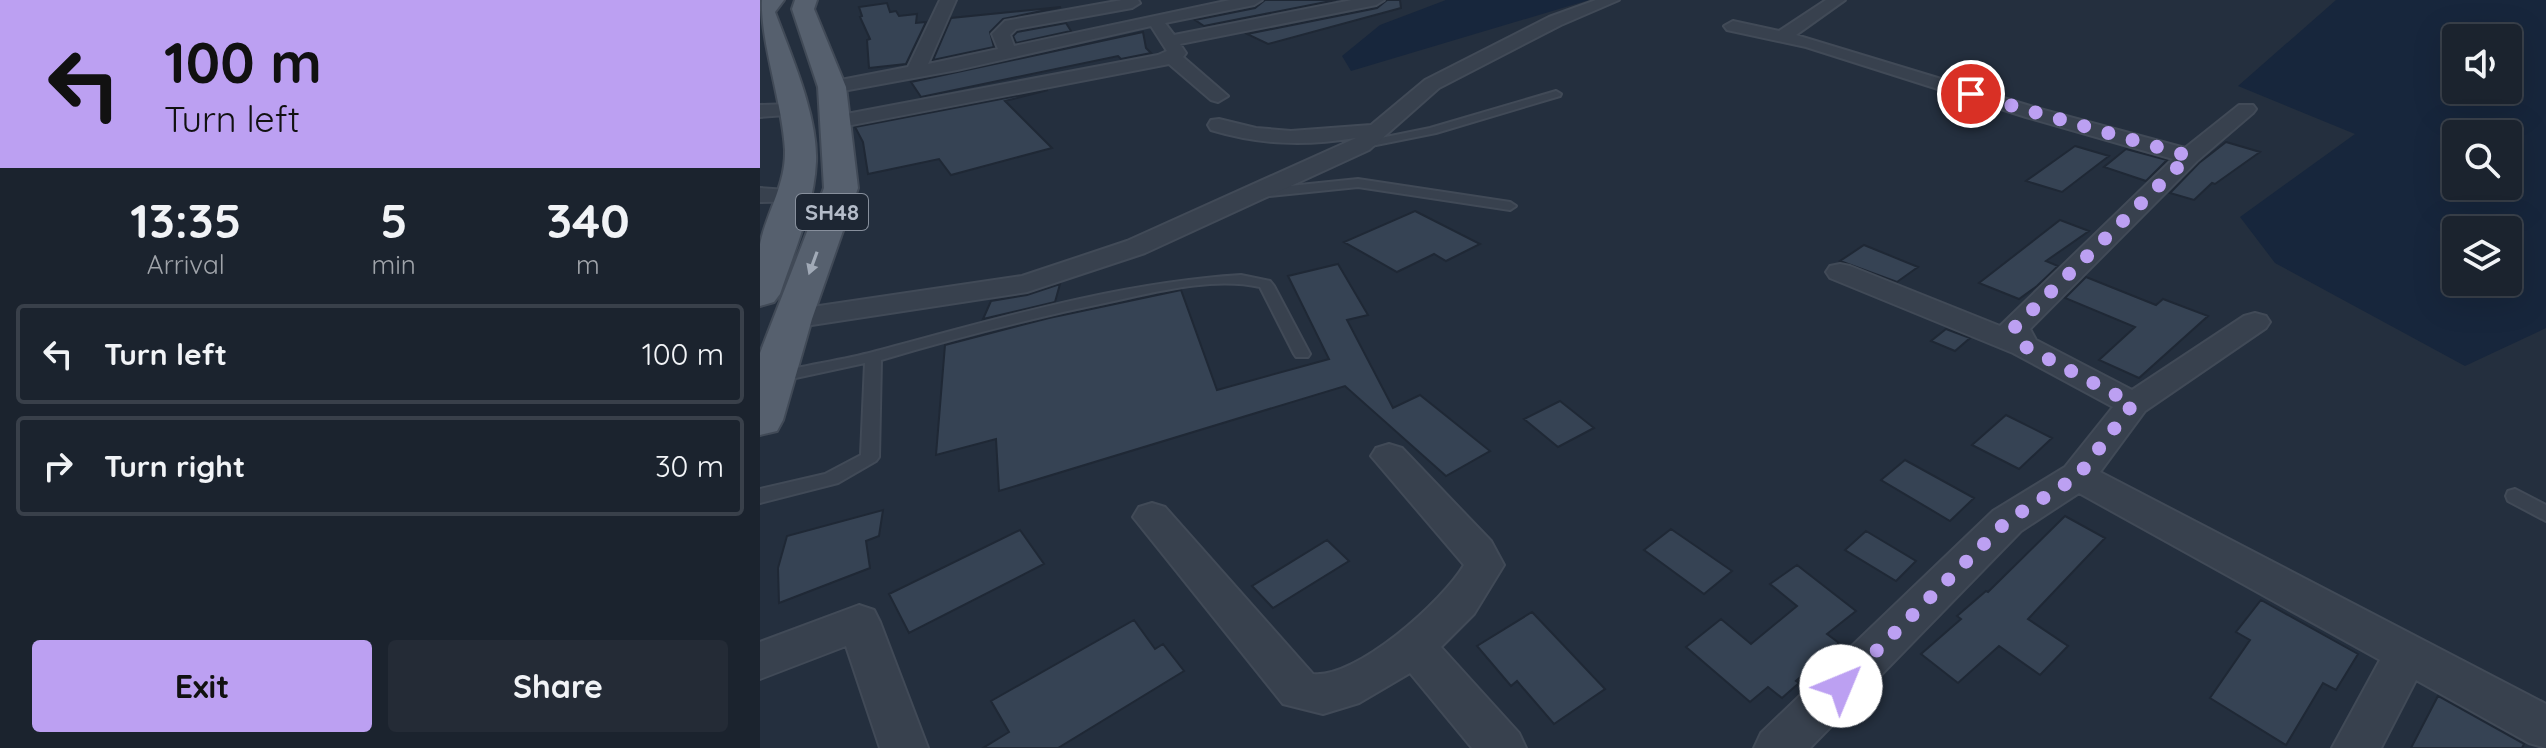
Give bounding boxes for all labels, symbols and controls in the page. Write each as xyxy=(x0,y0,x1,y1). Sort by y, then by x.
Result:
map controls xyxy=(2442,24,2522,296)
button: sound xyxy=(2442,24,2522,104)
text: 100 m xyxy=(164,27,322,97)
icon: left xyxy=(32,32,136,136)
pin xyxy=(1937,60,2005,128)
icon: arrive xyxy=(1949,72,1993,116)
text: Turn left xyxy=(164,96,300,141)
button: search xyxy=(2442,120,2522,200)
text: 13:35 xyxy=(130,190,241,250)
text: 5 xyxy=(380,190,408,250)
text: 340 xyxy=(546,190,630,250)
road number: SH48 xyxy=(796,194,868,230)
button: layers xyxy=(2442,216,2522,296)
text: Arrival xyxy=(147,248,225,281)
text: min xyxy=(372,248,416,281)
text: m xyxy=(576,248,600,281)
one-way arrow xyxy=(806,251,819,275)
icon: left xyxy=(36,332,80,376)
text: Turn left xyxy=(104,335,227,373)
text: 100 m xyxy=(642,335,724,373)
icon: right xyxy=(36,444,80,488)
text: Turn right xyxy=(104,447,245,485)
text: 30 m xyxy=(655,447,724,485)
button: Exit xyxy=(32,640,372,732)
button: Share xyxy=(388,640,728,732)
position arrow xyxy=(1799,644,1883,728)

